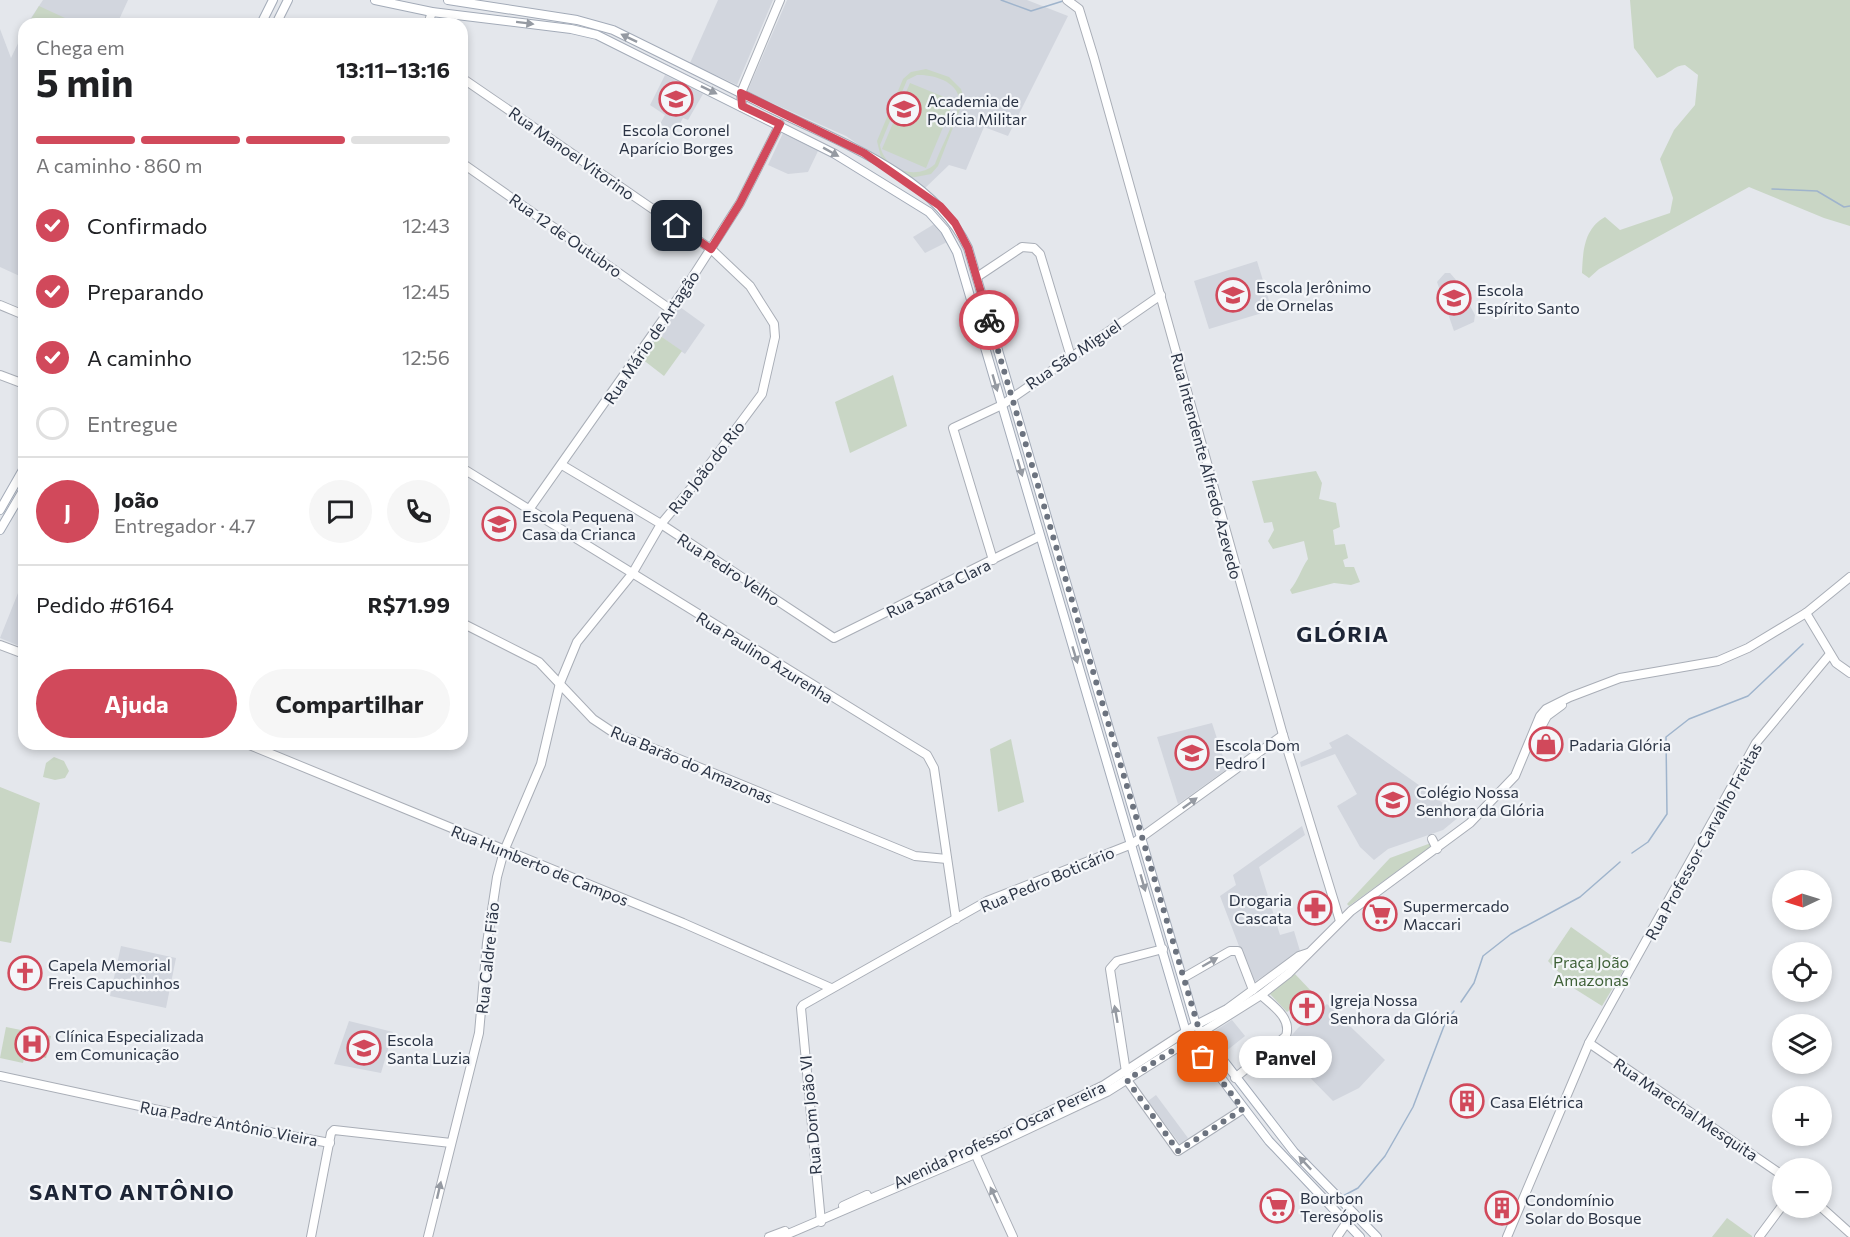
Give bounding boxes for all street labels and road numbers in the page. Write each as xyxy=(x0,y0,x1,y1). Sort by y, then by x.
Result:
street label: Rua Manoel Vitorino xyxy=(505,102,639,204)
street label: Rua 12 de Outubro xyxy=(506,189,626,281)
street label: Rua Mário de Artagão xyxy=(599,267,703,407)
street label: Rua São Miguel xyxy=(1022,315,1124,393)
street label: Rua Intendente Alfredo Azevedo xyxy=(1168,351,1246,581)
street label: Rua João do Rio xyxy=(664,417,748,517)
street label: Rua Pedro Velho xyxy=(674,529,784,609)
street label: Rua Santa Clara xyxy=(883,554,993,622)
street label: Rua Paulino Azurenha xyxy=(693,607,837,707)
street label: Rua Barão do Amazonas xyxy=(608,721,776,807)
street label: Rua Professor Carvalho Freitas xyxy=(1641,739,1765,943)
street label: Rua Humberto de Campos xyxy=(449,821,631,909)
street label: Rua Pedro Boticário xyxy=(977,842,1117,916)
street label: Rua Caldre Fião xyxy=(472,901,502,1015)
street label: Rua Dom João VI xyxy=(795,1054,825,1176)
street label: Rua Marechal Mesquita xyxy=(1610,1054,1762,1164)
street label: Avenida Professor Oscar Pereira xyxy=(890,1076,1108,1192)
street label: Rua Padre Antônio Vieira xyxy=(139,1096,319,1150)

